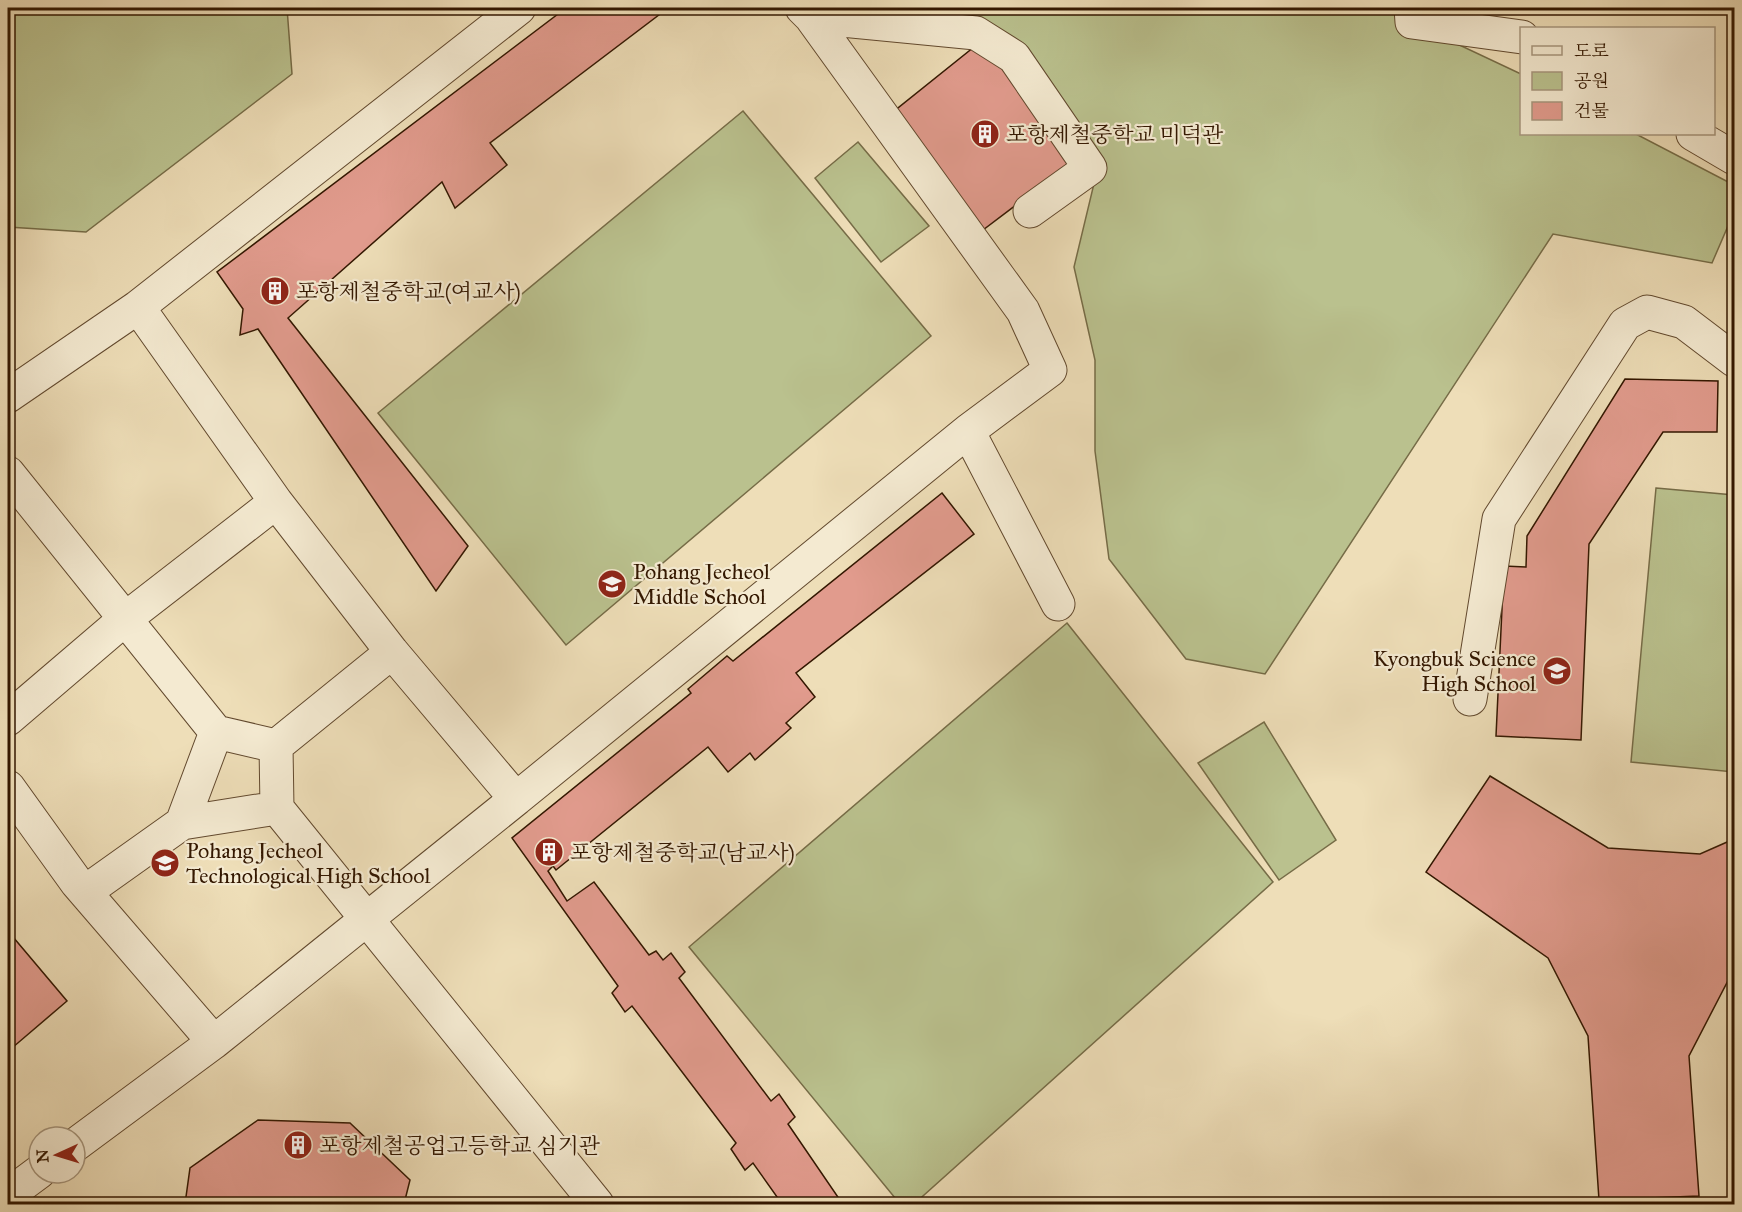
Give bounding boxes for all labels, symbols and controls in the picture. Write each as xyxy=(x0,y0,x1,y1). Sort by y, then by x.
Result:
legend xyxy=(1520,27,1715,135)
text: 도로 xyxy=(1574,40,1609,62)
text: 공원 xyxy=(1574,70,1609,92)
text: 건물 xyxy=(1574,100,1609,122)
building icon: 포항제철중학교 미덕관 xyxy=(969,118,1001,150)
place label: 포항제철중학교 미덕관 xyxy=(1006,121,1224,148)
building icon: 포항제철중학교(여교사) xyxy=(259,275,291,307)
place label: 포항제철중학교(여교사) xyxy=(296,278,521,305)
place label: Pohang Jecheol Middle School xyxy=(633,558,770,610)
school or university icon: Pohang Jecheol Middle School xyxy=(596,568,628,600)
place label: Kyongbuk Science High School xyxy=(1373,645,1536,697)
school or university icon: Kyongbuk Science High School xyxy=(1541,655,1573,687)
building icon: 포항제철중학교(남교사) xyxy=(533,836,565,868)
place label: Pohang Jecheol Technological High School xyxy=(186,837,430,889)
place label: 포항제철중학교(남교사) xyxy=(570,839,795,866)
school or university icon: Pohang Jecheol Technological High School xyxy=(149,847,181,879)
north arrow xyxy=(27,1125,87,1185)
building icon: 포항제철공업고등학교 심기관 xyxy=(282,1129,314,1161)
place label: 포항제철공업고등학교 심기관 xyxy=(319,1132,601,1159)
text: N xyxy=(33,1148,52,1163)

